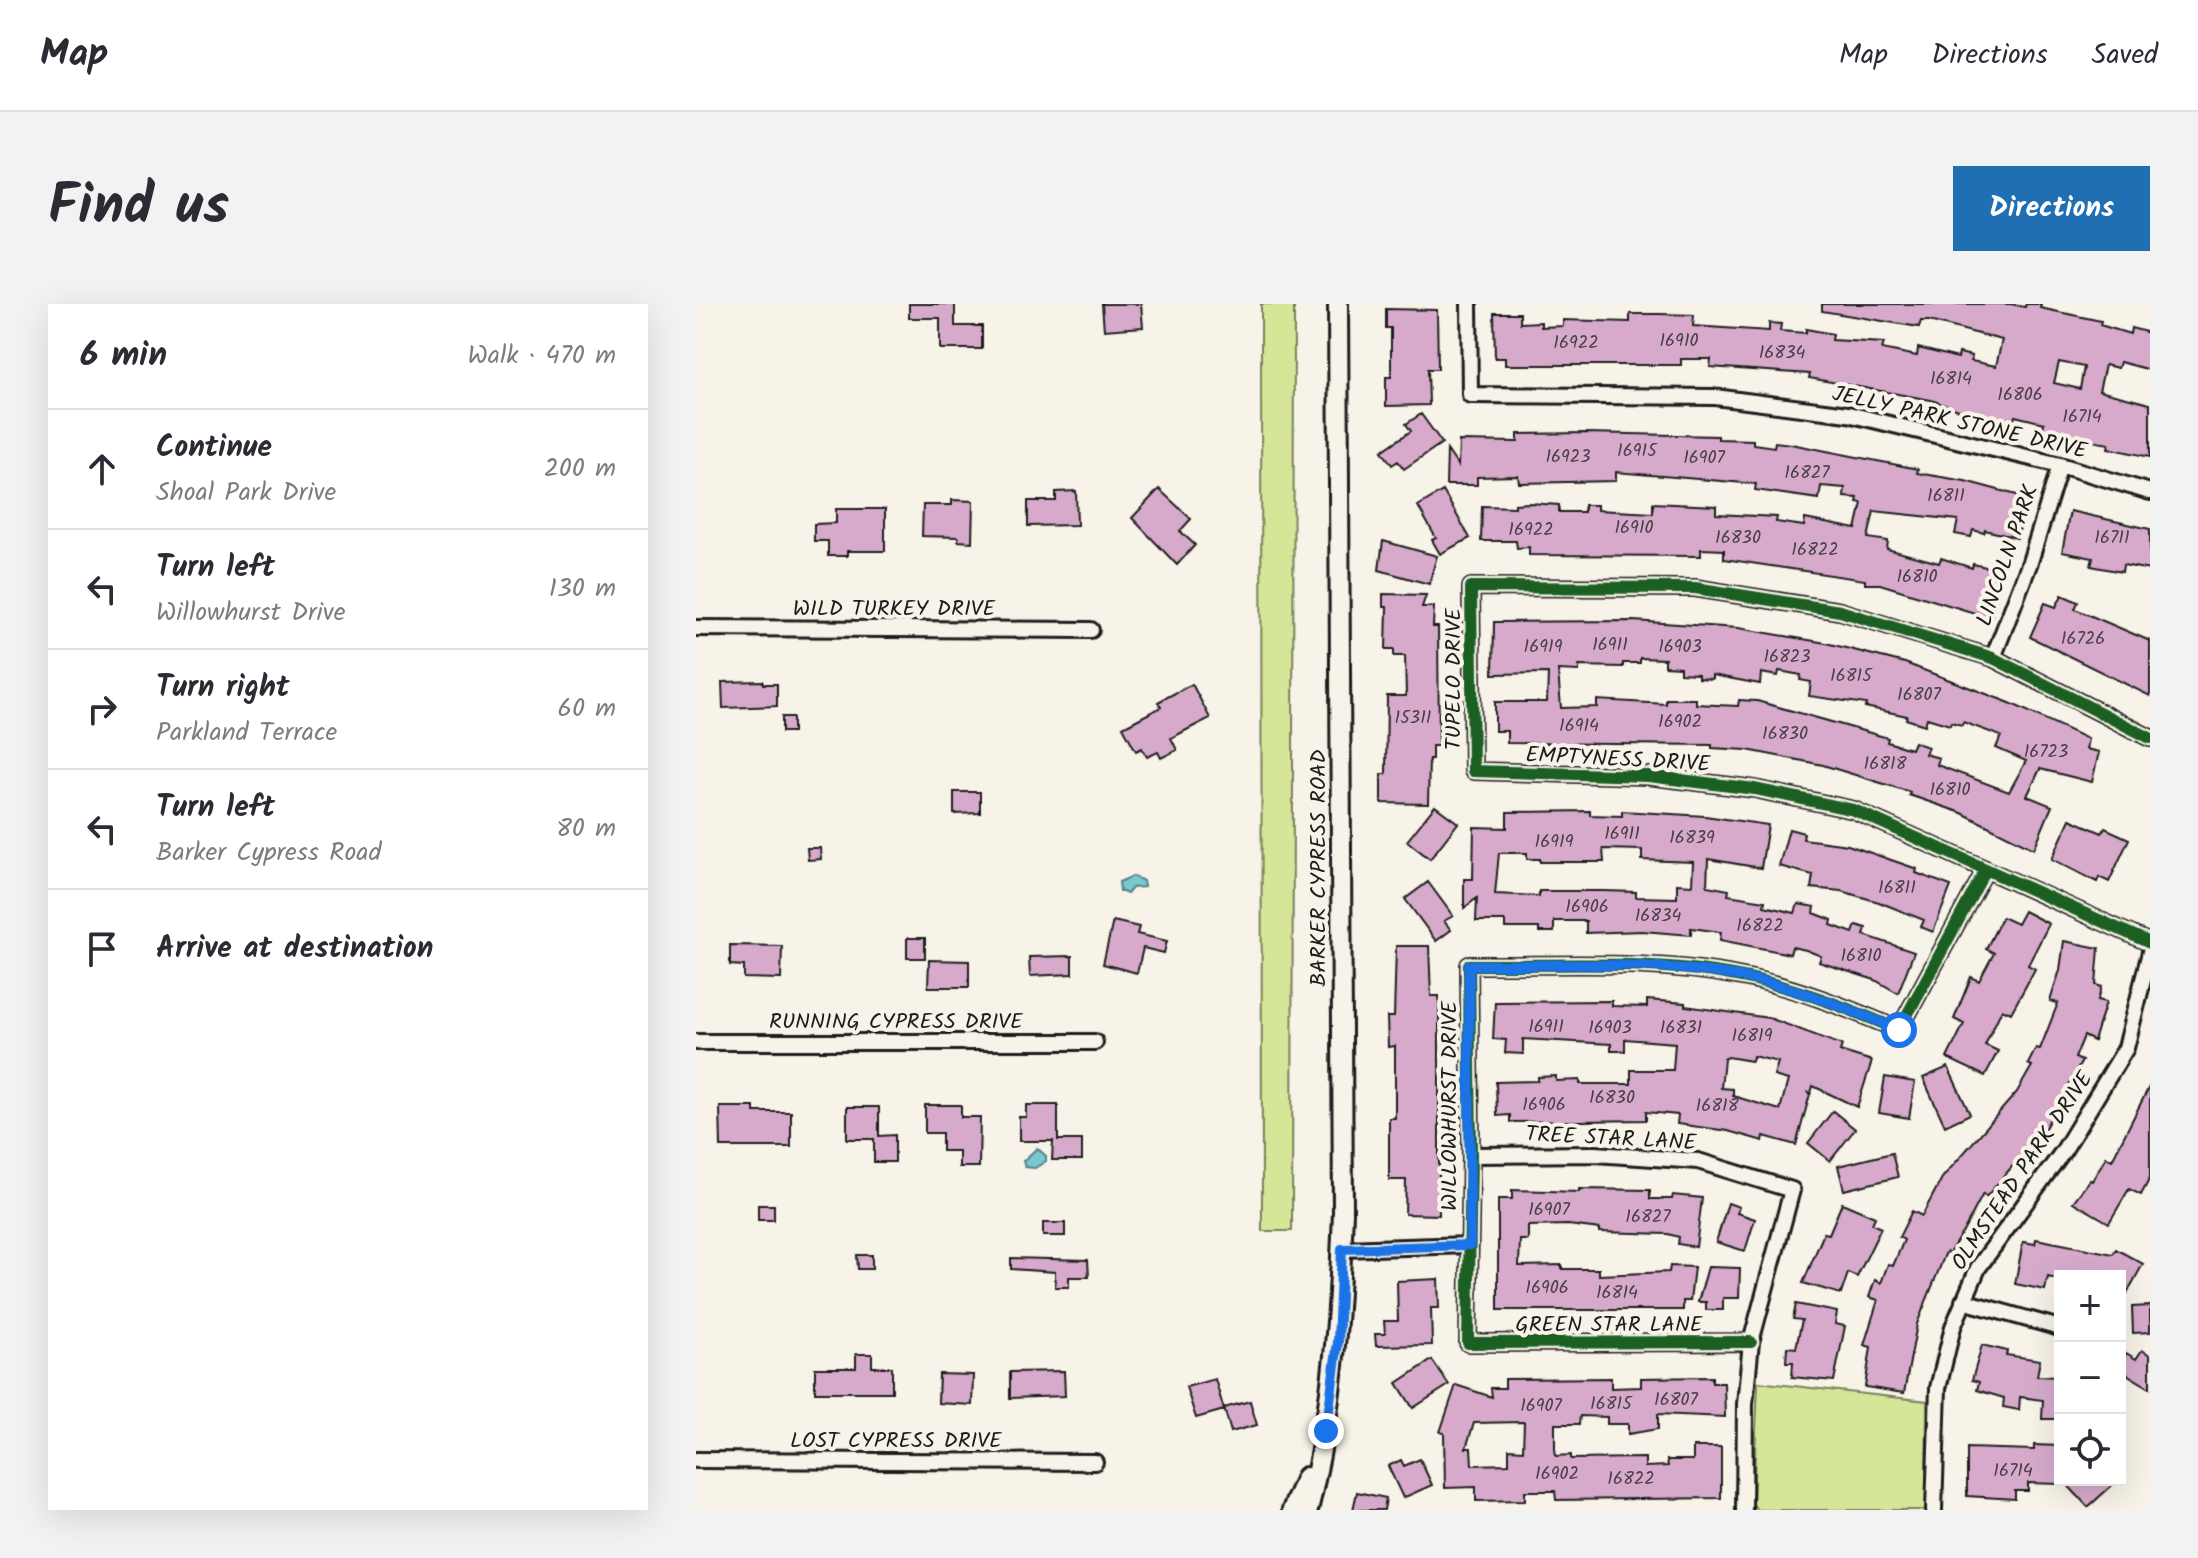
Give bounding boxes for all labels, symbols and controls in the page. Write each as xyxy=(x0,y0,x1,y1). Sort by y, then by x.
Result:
text: Map xyxy=(40,25,109,85)
text: Map xyxy=(1839,33,1888,78)
text: Directions xyxy=(1932,33,2048,78)
text: Saved xyxy=(2092,33,2158,78)
text: Find us xyxy=(48,163,229,253)
button: Directions xyxy=(1953,166,2150,251)
house number: 16910 xyxy=(1659,327,1699,356)
text: 6 min xyxy=(80,329,167,383)
house number: 16922 xyxy=(1553,329,1599,358)
text: Walk · 470 m xyxy=(467,335,616,377)
house number: 16834 xyxy=(1759,339,1805,368)
house number: 16814 xyxy=(1930,365,1972,394)
street label: JELLY PARK STONE DRIVE xyxy=(1829,377,2091,470)
house number: 16806 xyxy=(1997,381,2043,410)
house number: 16714 xyxy=(2062,403,2102,432)
text: Continue xyxy=(156,424,272,472)
house number: 16915 xyxy=(1617,437,1658,466)
house number: 16923 xyxy=(1545,443,1591,472)
house number: 16907 xyxy=(1683,444,1726,473)
icon: ahead xyxy=(80,447,124,491)
text: 200 m xyxy=(544,448,616,490)
house number: 16827 xyxy=(1784,459,1830,488)
text: Shoal Park Drive xyxy=(156,472,336,514)
street label: LINCOLN PARK xyxy=(1968,480,2049,631)
house number: 16811 xyxy=(1927,482,1965,511)
house number: 16910 xyxy=(1614,514,1654,543)
house number: 16922 xyxy=(1508,516,1554,545)
house number: 16830 xyxy=(1715,524,1761,553)
house number: 16711 xyxy=(2094,524,2130,553)
house number: 16822 xyxy=(1791,536,1839,565)
text: Turn left xyxy=(156,544,275,592)
house number: 16810 xyxy=(1896,563,1938,592)
icon: left xyxy=(80,567,124,611)
text: 130 m xyxy=(549,568,616,610)
text: Willowhurst Drive xyxy=(156,592,345,634)
street label: WILD TURKEY DRIVE xyxy=(793,592,996,627)
street label: TUPELO DRIVE xyxy=(1437,607,1472,750)
house number: 16726 xyxy=(2061,625,2105,654)
house number: 16911 xyxy=(1592,631,1628,660)
house number: 16919 xyxy=(1524,633,1563,662)
house number: 16903 xyxy=(1658,633,1702,662)
house number: 16823 xyxy=(1763,643,1811,672)
house number: 16815 xyxy=(1830,662,1873,691)
text: Turn right xyxy=(156,664,289,712)
house number: 16807 xyxy=(1897,681,1942,710)
icon: right xyxy=(80,687,124,731)
text: 60 m xyxy=(557,688,616,730)
house number: 15311 xyxy=(1395,704,1431,733)
house number: 16902 xyxy=(1658,708,1702,737)
text: Parkland Terrace xyxy=(156,712,337,754)
house number: 16914 xyxy=(1559,712,1599,741)
house number: 16830 xyxy=(1762,720,1808,749)
street label: EMPTYNESS DRIVE xyxy=(1525,738,1712,783)
house number: 16723 xyxy=(2024,738,2068,767)
street label: BARKER CYPRESS ROAD xyxy=(1302,749,1337,987)
house number: 16818 xyxy=(1864,750,1907,779)
house number: 16810 xyxy=(1929,776,1971,805)
text: Turn left xyxy=(156,784,275,832)
icon: left xyxy=(80,807,124,851)
text: 80 m xyxy=(556,808,616,850)
house number: 16911 xyxy=(1604,820,1640,849)
house number: 16839 xyxy=(1669,824,1715,853)
house number: 16919 xyxy=(1535,828,1574,857)
text: Barker Cypress Road xyxy=(156,832,382,874)
house number: 16811 xyxy=(1878,874,1916,903)
house number: 16906 xyxy=(1565,893,1609,922)
house number: 16834 xyxy=(1635,902,1681,931)
house number: 16822 xyxy=(1736,912,1784,941)
text: Arrive at destination xyxy=(156,925,433,973)
icon: arrive xyxy=(80,927,124,971)
house number: 16810 xyxy=(1840,942,1882,971)
street label: WILLOWHURST DRIVE xyxy=(1433,1000,1468,1211)
street label: RUNNING CYPRESS DRIVE xyxy=(769,1005,1024,1040)
route start xyxy=(1881,1012,1917,1048)
house number: 16911 xyxy=(1528,1013,1564,1042)
house number: 16903 xyxy=(1588,1014,1632,1043)
house number: 16831 xyxy=(1660,1014,1702,1043)
house number: 16819 xyxy=(1732,1022,1773,1051)
street label: OLMSTEAD PARK DRIVE xyxy=(1943,1064,2104,1278)
house number: 16830 xyxy=(1589,1084,1635,1113)
house number: 16906 xyxy=(1522,1091,1566,1120)
house number: 16818 xyxy=(1696,1092,1739,1121)
street label: TREE STAR LANE xyxy=(1525,1118,1698,1162)
house number: 16907 xyxy=(1528,1196,1571,1225)
house number: 16827 xyxy=(1625,1203,1671,1232)
map controls xyxy=(2054,1270,2126,1486)
button: + xyxy=(2054,1270,2126,1342)
house number: 16906 xyxy=(1525,1274,1569,1303)
house number: 16814 xyxy=(1596,1279,1638,1308)
street label: GREEN STAR LANE xyxy=(1515,1308,1704,1343)
button: − xyxy=(2054,1342,2126,1414)
house number: 16807 xyxy=(1654,1386,1699,1415)
house number: 16815 xyxy=(1590,1390,1633,1419)
house number: 16907 xyxy=(1520,1392,1563,1421)
route end xyxy=(1308,1413,1344,1449)
button: locate xyxy=(2054,1414,2126,1486)
street label: LOST CYPRESS DRIVE xyxy=(790,1424,1003,1459)
house number: 16714 xyxy=(1993,1457,2033,1486)
house number: 16902 xyxy=(1535,1460,1579,1489)
house number: 16822 xyxy=(1607,1465,1655,1494)

